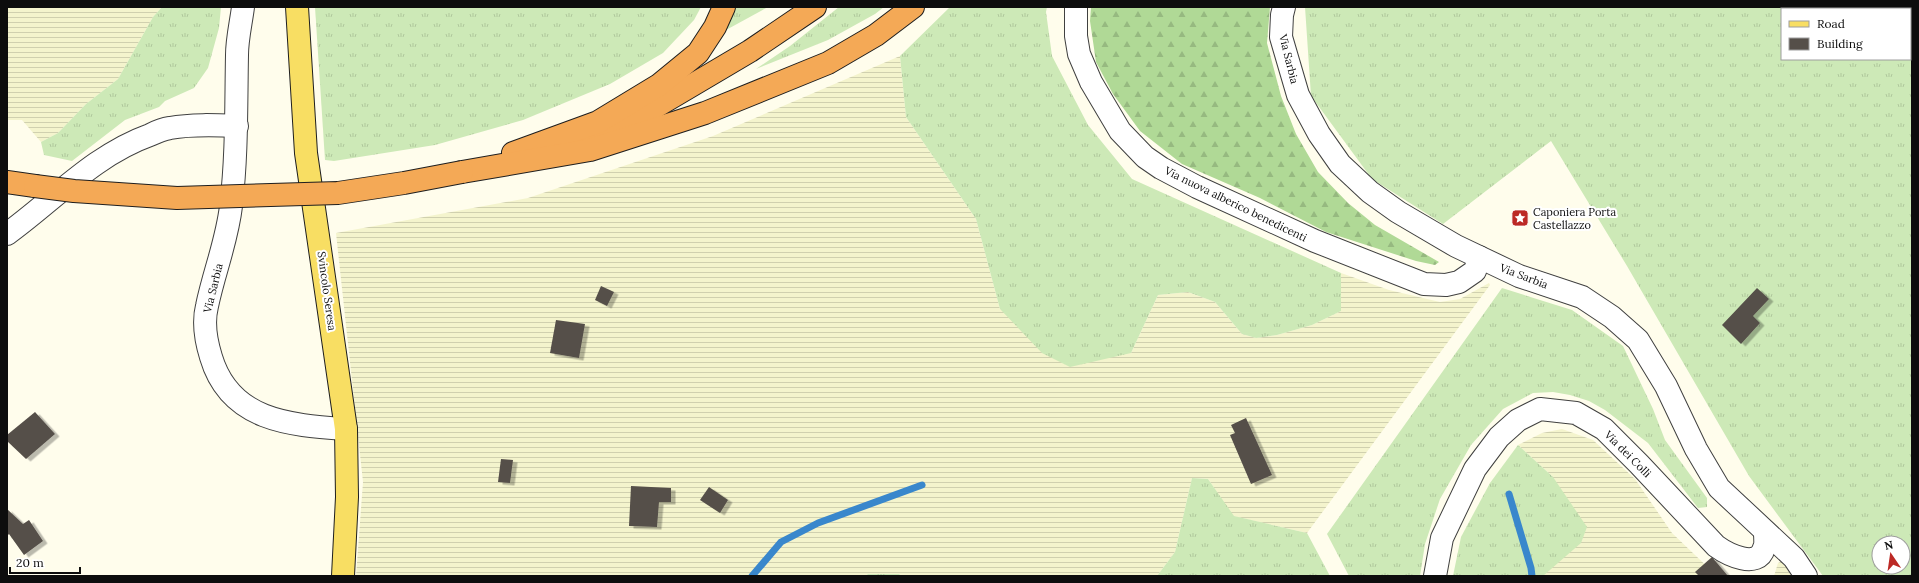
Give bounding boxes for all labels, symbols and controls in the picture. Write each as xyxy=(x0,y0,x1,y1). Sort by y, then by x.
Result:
legend xyxy=(1781,8,1911,60)
text: Road xyxy=(1817,16,1845,31)
street label: Via Sarbia xyxy=(1276,32,1302,85)
text: Building xyxy=(1817,36,1863,51)
street label: Via nuova alberico benedicenti xyxy=(1162,163,1309,245)
place label: Caponiera Porta Castellazzo xyxy=(1533,205,1616,232)
place icon: Caponiera Porta Castellazzo xyxy=(1510,208,1530,228)
street label: Svincolo Seresa xyxy=(315,251,340,332)
street label: Via Sarbia xyxy=(1497,260,1550,292)
street label: Via Sarbia xyxy=(200,262,226,315)
street label: Via dei Colli xyxy=(1601,427,1654,480)
north arrow xyxy=(1871,535,1911,575)
text: N xyxy=(1883,537,1895,553)
scale bar xyxy=(10,549,80,575)
text: 20 m xyxy=(16,555,44,570)

